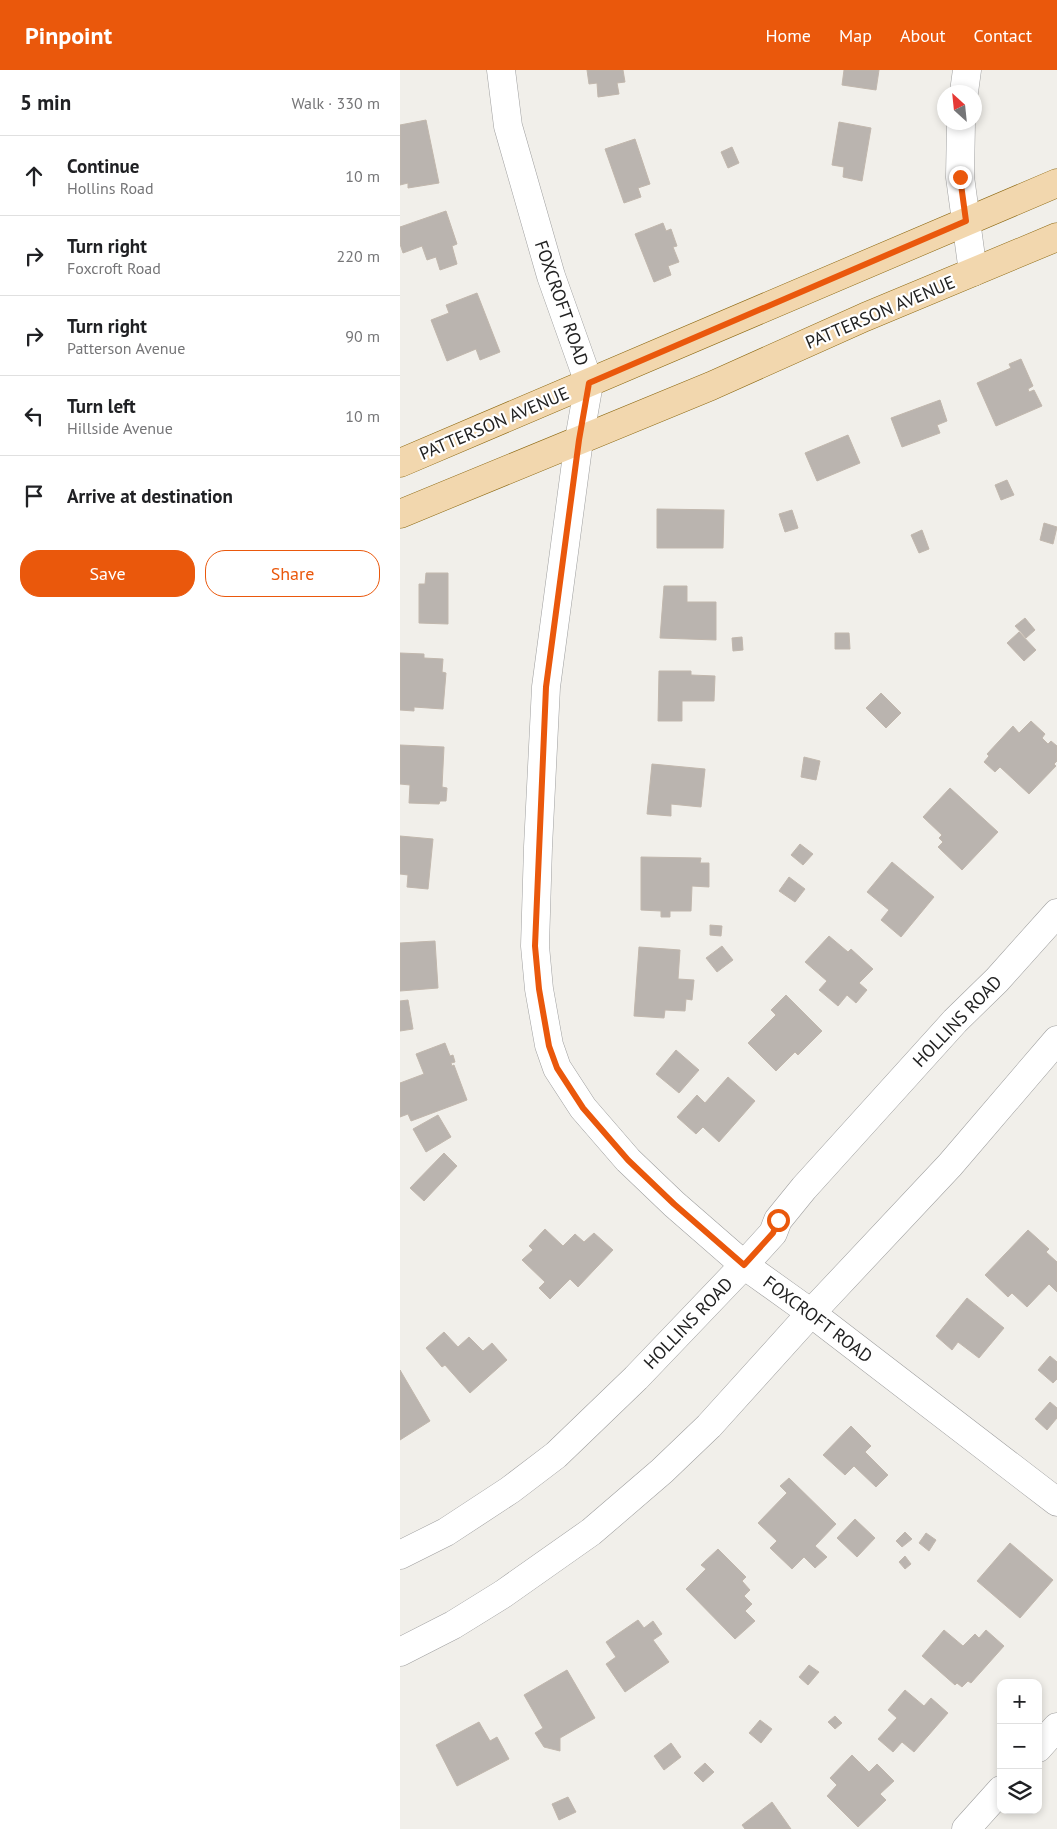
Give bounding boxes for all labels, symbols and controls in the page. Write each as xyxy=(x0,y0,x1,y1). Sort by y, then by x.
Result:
text: Pinpoint xyxy=(25,20,112,51)
text: Home xyxy=(765,24,811,47)
text: Map xyxy=(839,24,872,47)
text: About xyxy=(900,24,946,47)
text: Contact xyxy=(974,24,1032,47)
north arrow xyxy=(937,85,982,130)
text: 5 min xyxy=(20,89,71,116)
text: Walk · 330 m xyxy=(291,93,380,113)
text: Continue xyxy=(67,154,139,178)
icon: ahead xyxy=(20,162,48,190)
text: 10 m xyxy=(345,166,380,186)
route end xyxy=(949,166,972,189)
text: Hollins Road xyxy=(67,178,154,198)
text: Turn right xyxy=(67,234,147,258)
street label: FOXCROFT ROAD xyxy=(530,237,594,369)
icon: right xyxy=(20,242,48,270)
text: 220 m xyxy=(337,246,380,266)
text: Foxcroft Road xyxy=(67,258,161,278)
street label: PATTERSON AVENUE xyxy=(802,270,958,354)
text: Turn right xyxy=(67,314,147,338)
icon: right xyxy=(20,322,48,350)
text: 90 m xyxy=(345,326,380,346)
text: Patterson Avenue xyxy=(67,338,185,358)
street label: PATTERSON AVENUE xyxy=(416,381,572,465)
text: Turn left xyxy=(67,394,136,418)
icon: left xyxy=(20,402,48,430)
text: 10 m xyxy=(345,406,380,426)
text: Hillside Avenue xyxy=(67,418,173,438)
icon: arrive xyxy=(20,482,48,510)
text: Arrive at destination xyxy=(67,484,233,508)
button: Save xyxy=(20,550,195,597)
button: Share xyxy=(205,550,380,597)
street label: HOLLINS ROAD xyxy=(907,970,1007,1072)
route start xyxy=(767,1209,790,1232)
street label: FOXCROFT ROAD xyxy=(759,1270,877,1368)
street label: HOLLINS ROAD xyxy=(638,1272,738,1374)
map controls xyxy=(997,1679,1042,1814)
button: + xyxy=(997,1679,1042,1724)
button: − xyxy=(997,1724,1042,1769)
button: layers xyxy=(997,1769,1042,1814)

